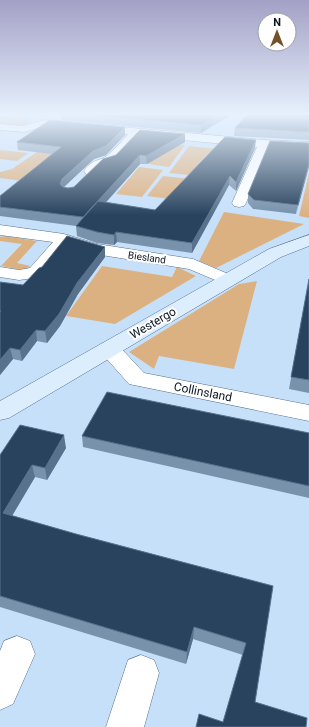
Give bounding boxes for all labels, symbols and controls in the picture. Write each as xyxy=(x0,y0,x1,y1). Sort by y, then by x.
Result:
north arrow xyxy=(257,12,297,52)
text: N xyxy=(273,16,281,29)
street label: Biesland xyxy=(127,249,167,266)
street label: Westergo xyxy=(127,304,179,342)
street label: Collinsland xyxy=(173,379,233,405)

